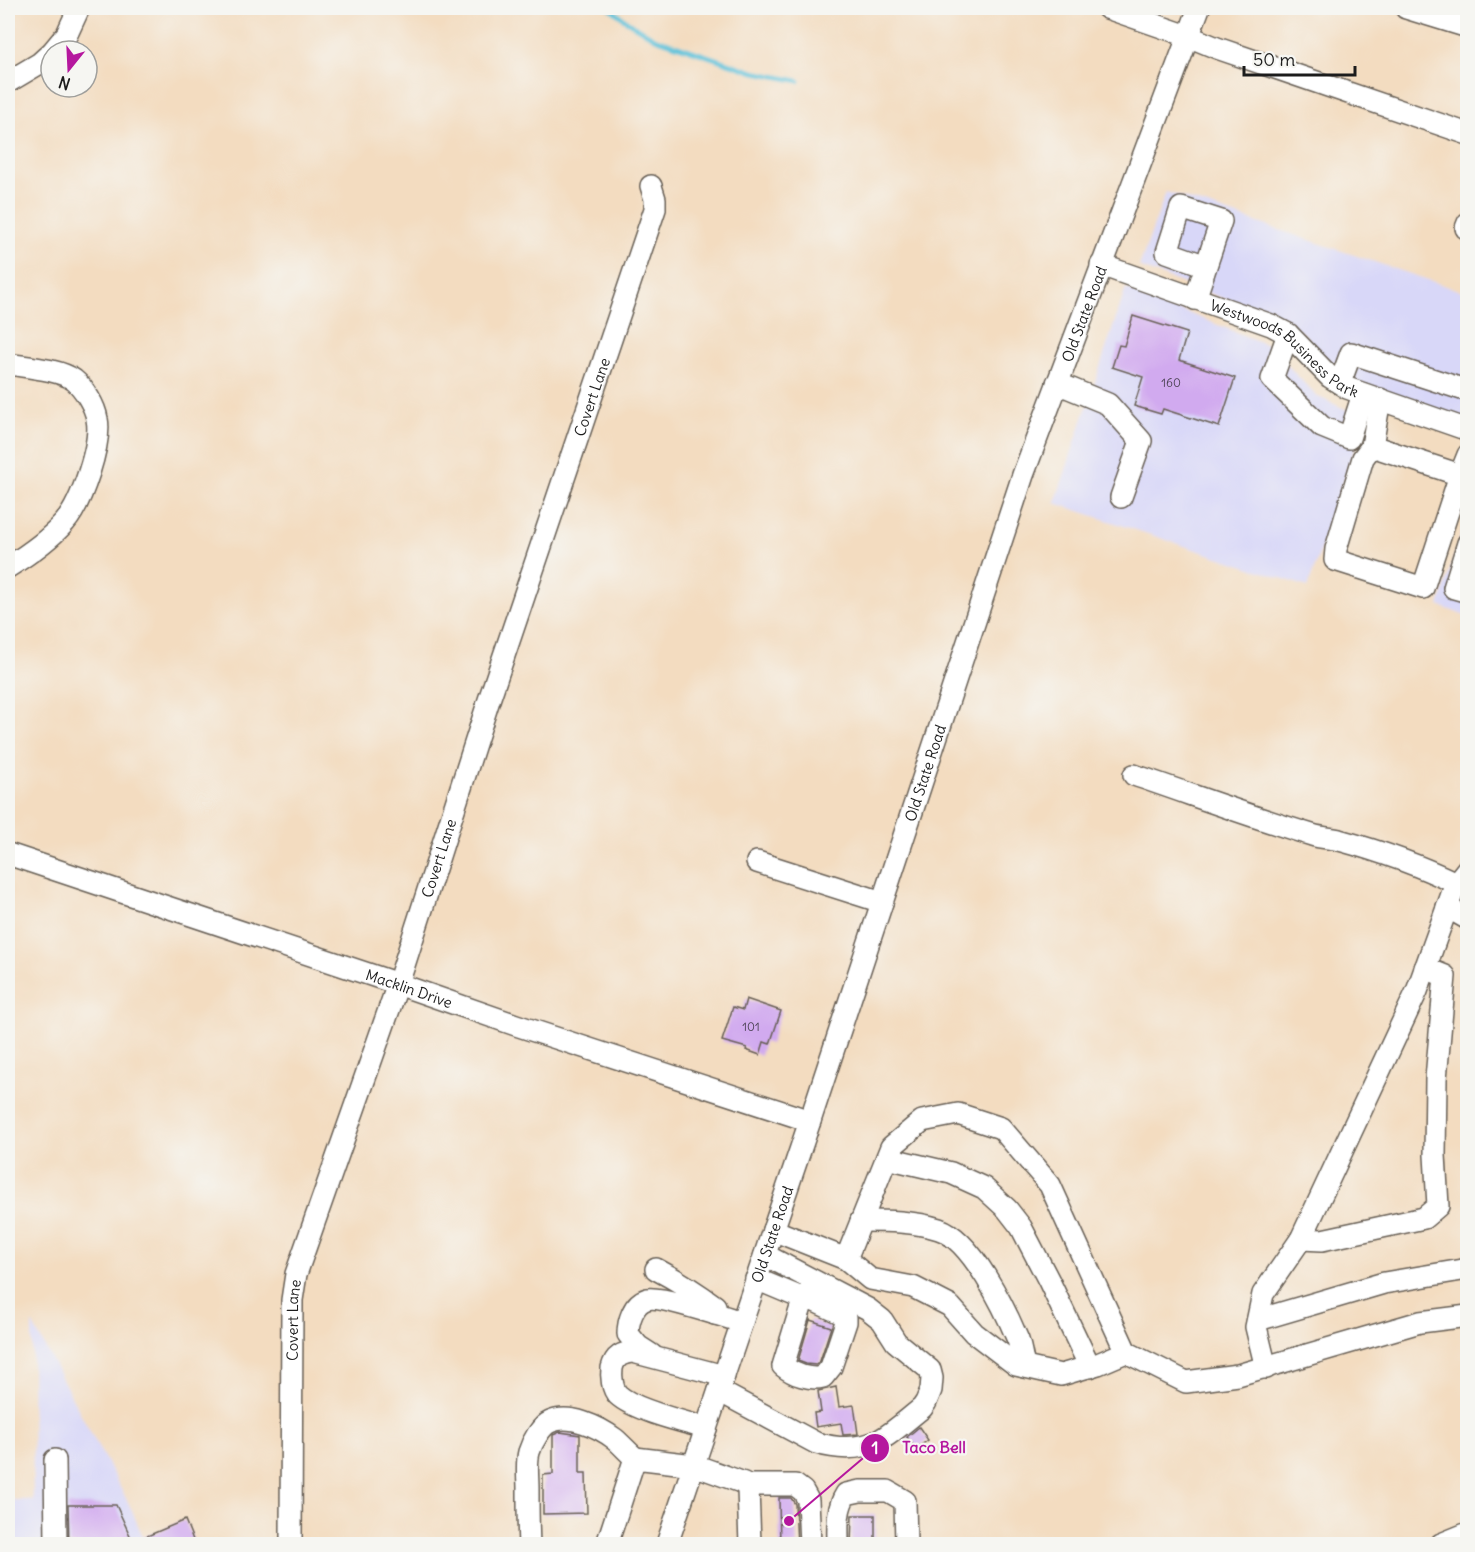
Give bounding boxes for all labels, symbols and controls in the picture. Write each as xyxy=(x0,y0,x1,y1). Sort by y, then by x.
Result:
north arrow xyxy=(39,39,99,99)
scale bar xyxy=(1244,39,1355,77)
text: 50 m xyxy=(1253,48,1295,71)
text: N xyxy=(56,72,73,94)
street label: Old State Road xyxy=(1057,263,1110,364)
street label: Westwoods Business Park xyxy=(1208,295,1361,401)
street label: Covert Lane xyxy=(569,355,614,439)
house number: 160 xyxy=(1161,375,1181,390)
street label: Old State Road xyxy=(900,722,950,824)
street label: Covert Lane xyxy=(417,816,460,900)
street label: Macklin Drive xyxy=(363,964,455,1012)
house number: 101 xyxy=(742,1019,760,1034)
street label: Old State Road xyxy=(747,1183,797,1285)
street label: Covert Lane xyxy=(282,1278,305,1361)
callout: Taco Bell xyxy=(860,1431,978,1465)
text: 1 xyxy=(871,1436,879,1459)
text: Taco Bell xyxy=(902,1437,966,1457)

